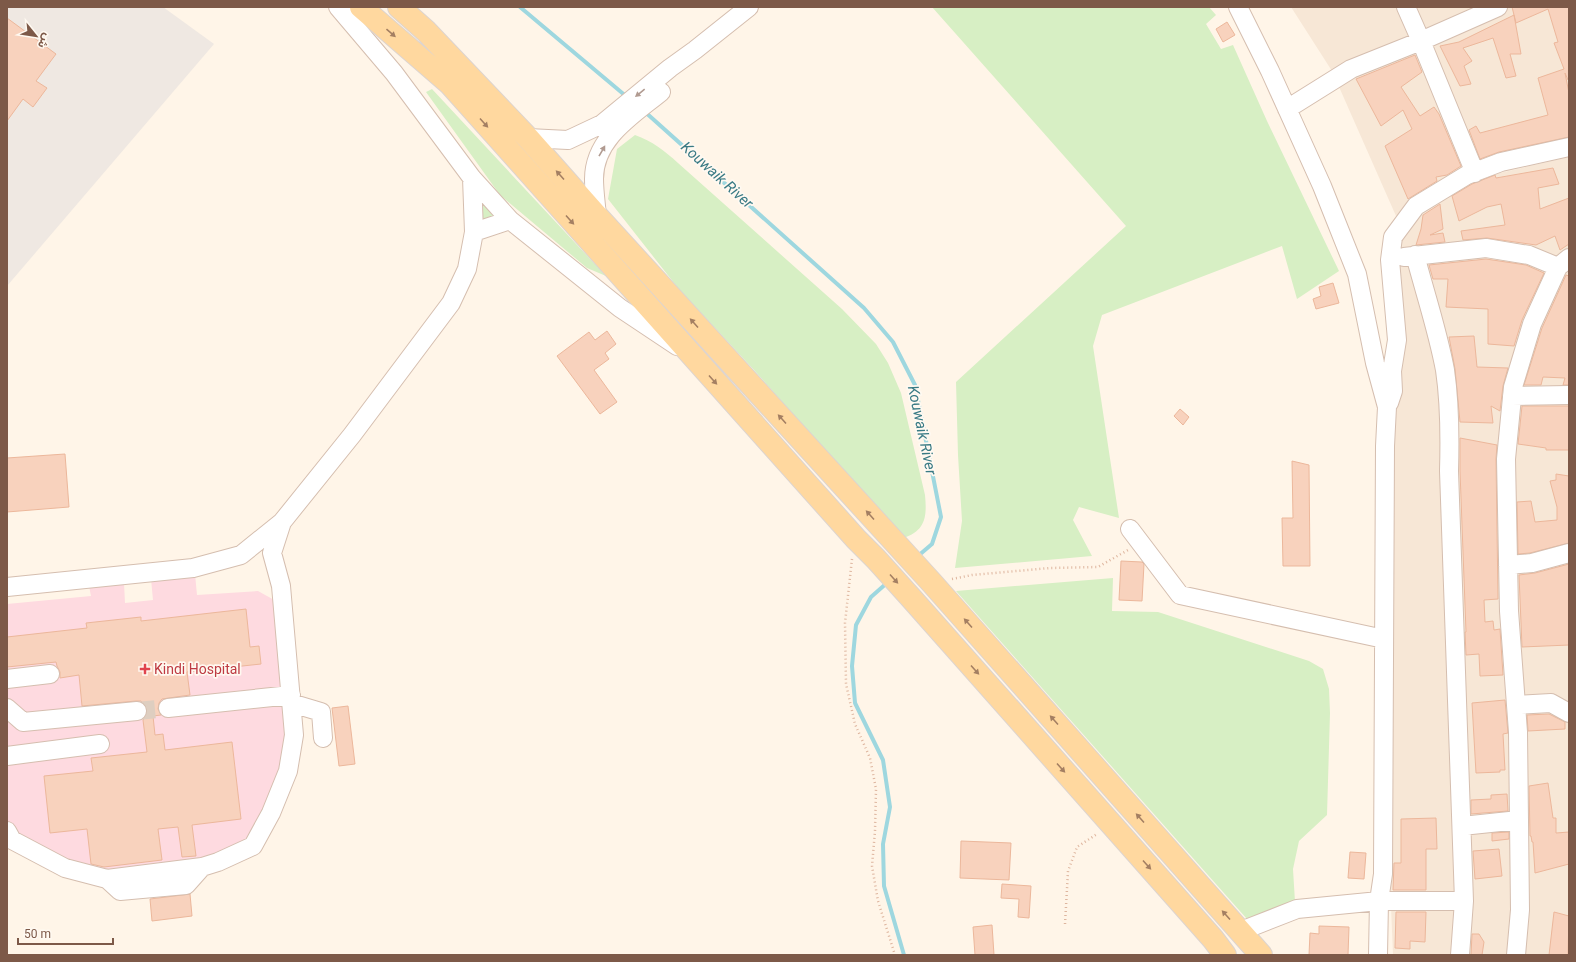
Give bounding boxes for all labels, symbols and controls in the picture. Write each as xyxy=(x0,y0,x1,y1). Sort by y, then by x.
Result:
north arrow xyxy=(16,16,56,56)
one-way arrow xyxy=(385,28,396,37)
text: ش xyxy=(35,31,54,51)
one-way arrow xyxy=(635,88,645,97)
one-way arrow xyxy=(479,118,489,128)
water label: Kouwaik River xyxy=(677,138,758,213)
one-way arrow xyxy=(598,145,605,157)
one-way arrow xyxy=(555,170,565,180)
one-way arrow xyxy=(566,215,575,225)
one-way arrow xyxy=(690,318,699,328)
one-way arrow xyxy=(708,375,718,385)
water label: Kouwaik River xyxy=(904,384,940,477)
one-way arrow xyxy=(777,414,787,424)
one-way arrow xyxy=(865,510,874,520)
one-way arrow xyxy=(889,574,899,584)
one-way arrow xyxy=(963,618,972,628)
place label: Kindi Hospital xyxy=(154,661,241,677)
marker: Kindi Hospital xyxy=(139,663,151,675)
one-way arrow xyxy=(970,665,979,676)
one-way arrow xyxy=(1050,716,1059,725)
one-way arrow xyxy=(1056,763,1065,772)
one-way arrow xyxy=(1136,812,1145,823)
one-way arrow xyxy=(1143,860,1152,870)
one-way arrow xyxy=(1222,910,1231,920)
scale bar xyxy=(18,920,113,946)
text: 50 m xyxy=(24,927,51,941)

